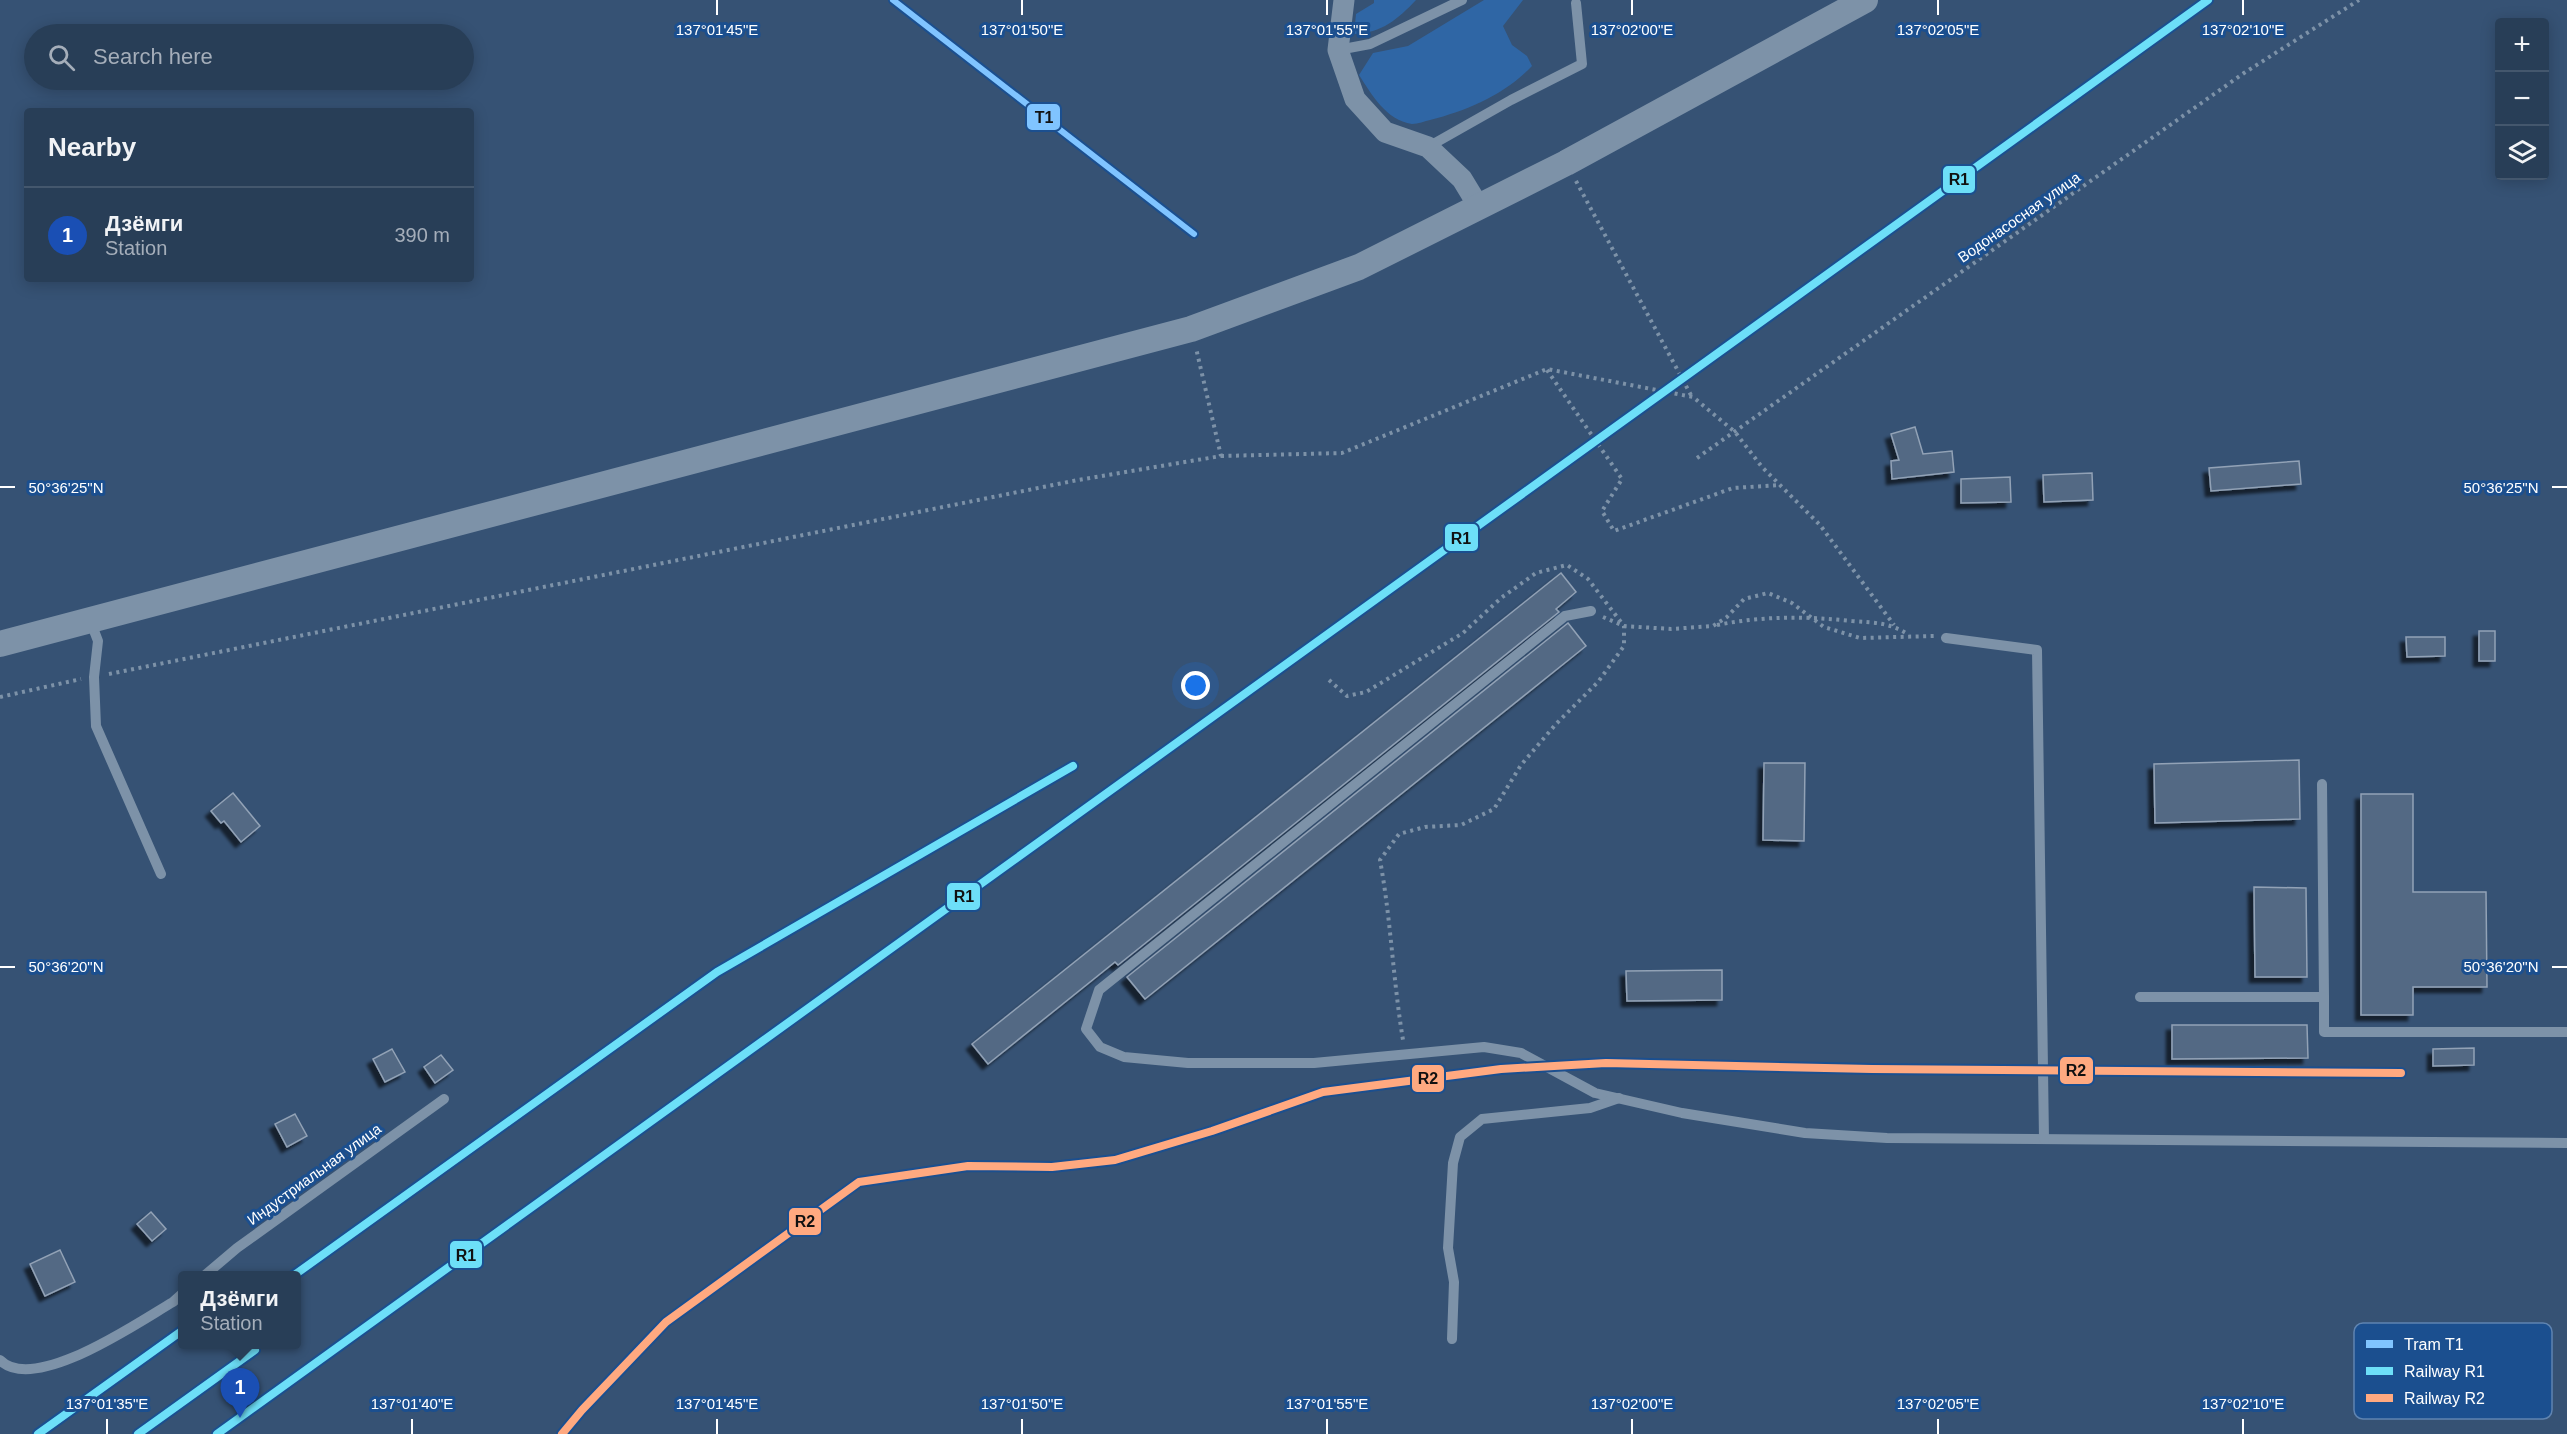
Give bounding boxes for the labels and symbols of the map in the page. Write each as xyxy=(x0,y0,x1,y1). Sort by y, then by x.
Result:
text: 137°01'45"E xyxy=(676,21,758,38)
text: 137°01'50"E xyxy=(981,21,1063,38)
text: 137°01'55"E xyxy=(1286,21,1368,38)
text: 137°02'00"E xyxy=(1591,21,1673,38)
text: 137°02'05"E xyxy=(1897,21,1979,38)
text: 137°02'10"E xyxy=(2202,21,2284,38)
line badge: T1 xyxy=(1026,103,1061,131)
text: T1 xyxy=(1035,109,1053,126)
line badge: R1 xyxy=(1942,165,1976,194)
street label: Водонасосная улица xyxy=(1955,168,2084,266)
text: R1 xyxy=(1949,171,1969,188)
text: 50°36'25"N xyxy=(28,479,104,496)
text: 50°36'25"N xyxy=(2463,479,2539,496)
line badge: R1 xyxy=(1444,523,1479,552)
text: R1 xyxy=(1451,530,1471,547)
your location xyxy=(1181,671,1210,700)
line badge: R1 xyxy=(946,882,981,911)
text: R1 xyxy=(954,888,974,905)
text: 50°36'20"N xyxy=(28,958,104,975)
text: 50°36'20"N xyxy=(2463,958,2539,975)
line badge: R2 xyxy=(2059,1056,2094,1085)
text: R2 xyxy=(2066,1062,2086,1079)
line badge: R2 xyxy=(1411,1064,1445,1093)
text: R2 xyxy=(1418,1070,1438,1087)
street label: Индустриальная улица xyxy=(244,1119,385,1228)
line badge: R2 xyxy=(788,1207,822,1236)
text: R2 xyxy=(795,1213,815,1230)
line badge: R1 xyxy=(449,1240,483,1269)
text: R1 xyxy=(456,1247,476,1264)
legend xyxy=(2354,1323,2552,1419)
text: Tram T1 xyxy=(2404,1336,2464,1353)
text: Railway R1 xyxy=(2404,1363,2485,1380)
pin: 1 xyxy=(220,1368,260,1418)
text: Railway R2 xyxy=(2404,1390,2485,1407)
text: 137°01'35"E xyxy=(66,1395,148,1412)
text: 137°01'40"E xyxy=(371,1395,453,1412)
text: 137°01'45"E xyxy=(676,1395,758,1412)
text: 137°01'50"E xyxy=(981,1395,1063,1412)
text: 137°01'55"E xyxy=(1286,1395,1368,1412)
text: 137°02'00"E xyxy=(1591,1395,1673,1412)
text: 137°02'05"E xyxy=(1897,1395,1979,1412)
text: 137°02'10"E xyxy=(2202,1395,2284,1412)

